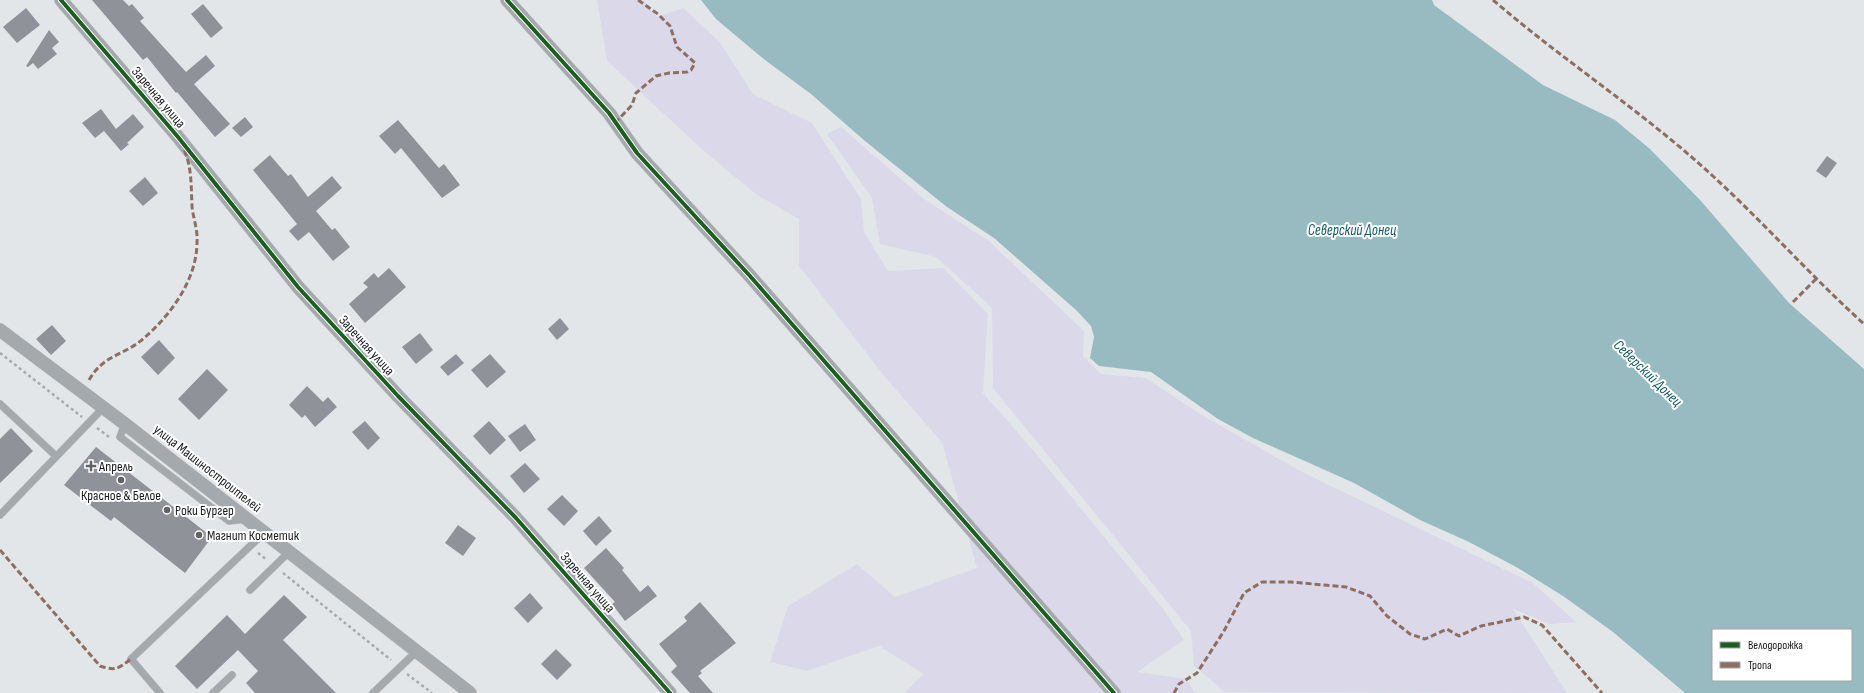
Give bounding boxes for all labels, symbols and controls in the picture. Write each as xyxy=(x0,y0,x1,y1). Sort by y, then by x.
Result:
street label: Заречная улица xyxy=(128,63,189,131)
water label: Северский Донец xyxy=(1308,221,1397,240)
street label: Заречная улица xyxy=(335,312,398,379)
water label: Северский Донец xyxy=(1609,336,1687,411)
street label: улица Машиностроителей xyxy=(150,421,265,516)
place label: Апрель xyxy=(98,458,133,475)
marker: Апрель xyxy=(86,461,96,471)
marker: Красное & Белое xyxy=(116,475,126,485)
place label: Красное & Белое xyxy=(81,487,161,504)
place label: Роки Бургер xyxy=(175,502,234,519)
marker: Роки Бургер xyxy=(162,505,172,515)
place label: Магнит Косметик xyxy=(207,527,300,544)
marker: Магнит Косметик xyxy=(194,530,204,540)
street label: Заречная улица xyxy=(557,548,619,616)
legend xyxy=(1712,629,1852,681)
text: Велодорожка xyxy=(1748,638,1803,653)
text: Тропа xyxy=(1748,658,1772,673)

